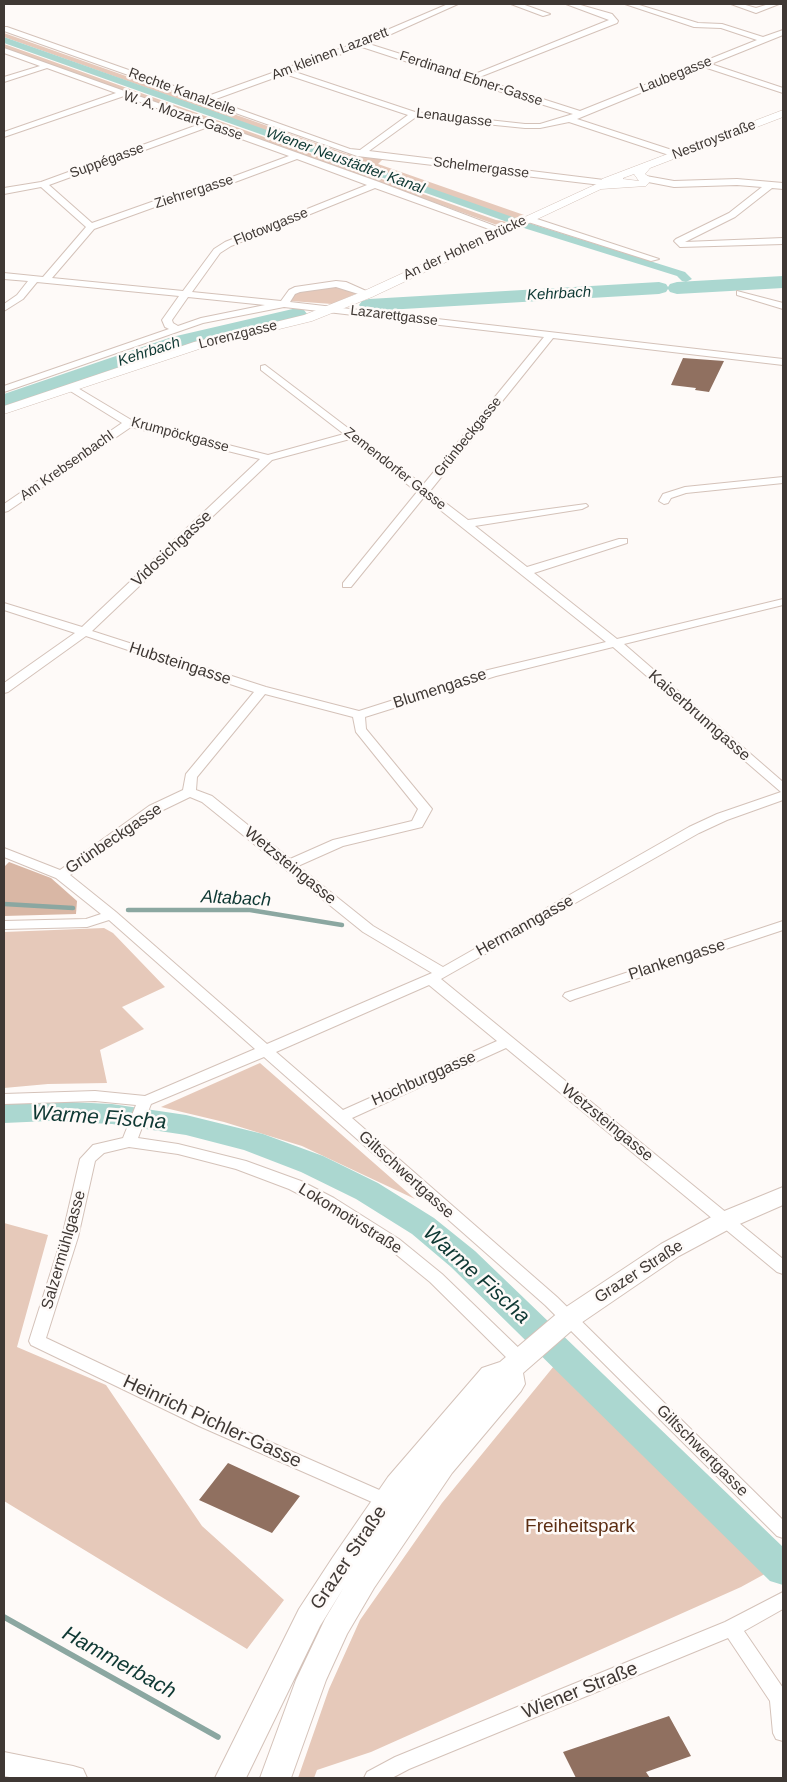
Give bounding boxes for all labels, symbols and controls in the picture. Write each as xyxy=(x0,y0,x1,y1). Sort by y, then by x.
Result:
street label: Am kleinen Lazarett xyxy=(269,24,391,84)
street label: Ferdinand Ebner-Gasse xyxy=(397,48,545,110)
street label: Laubegasse xyxy=(637,53,715,97)
street label: Rechte Kanalzeile xyxy=(126,65,238,119)
street label: W. A. Mozart-Gasse xyxy=(121,88,245,144)
street label: Lenaugasse xyxy=(415,105,493,131)
street label: Nestroystraße xyxy=(670,116,758,164)
water label: Wiener Neustädter Kanal xyxy=(263,124,427,198)
street label: Suppégasse xyxy=(68,140,146,182)
street label: Schelmergasse xyxy=(432,154,530,182)
street label: Ziehrergasse xyxy=(153,171,235,213)
street label: Flotowgasse xyxy=(231,204,311,250)
street label: An der Hohen Brücke xyxy=(401,212,529,284)
water label: Kehrbach xyxy=(526,283,592,305)
street label: Lazarettgasse xyxy=(349,302,439,330)
street label: Lorenzgasse xyxy=(197,317,279,353)
water label: Kehrbach xyxy=(116,334,182,370)
street label: Grünbeckgasse xyxy=(431,394,505,480)
street label: Krumpöckgasse xyxy=(129,414,231,456)
street label: Zemendorfer Gasse xyxy=(341,424,449,514)
street label: Am Krebsenbachl xyxy=(17,427,117,505)
street label: Vidosichgasse xyxy=(128,507,216,591)
street label: Hubsteingasse xyxy=(127,639,233,689)
street label: Blumengasse xyxy=(391,665,489,713)
street label: Kaiserbrunngasse xyxy=(644,666,754,766)
street label: Grünbeckgasse xyxy=(62,800,166,878)
street label: Wetzsteingasse xyxy=(240,823,340,909)
water label: Altabach xyxy=(200,886,272,912)
street label: Hermanngasse xyxy=(473,891,577,961)
street label: Plankengasse xyxy=(626,935,728,985)
street label: Hochburggasse xyxy=(369,1047,479,1111)
street label: Wetzsteingasse xyxy=(557,1080,657,1166)
water label: Warme Fischa xyxy=(31,1101,167,1135)
street label: Giltschwertgasse xyxy=(354,1127,458,1223)
street label: Lokomotivstraße xyxy=(295,1180,405,1258)
street label: Salzermühlgasse xyxy=(38,1188,90,1312)
water label: Warme Fischa xyxy=(417,1220,535,1330)
street label: Grazer Straße xyxy=(591,1236,687,1308)
street label: Heinrich Pichler-Gasse xyxy=(119,1371,305,1473)
street label: Giltschwertgasse xyxy=(652,1401,752,1501)
street label: Grazer Straße xyxy=(306,1502,392,1614)
park label: Freiheitspark xyxy=(525,1516,635,1538)
water label: Hammerbach xyxy=(58,1621,180,1705)
street label: Wiener Straße xyxy=(519,1657,641,1725)

